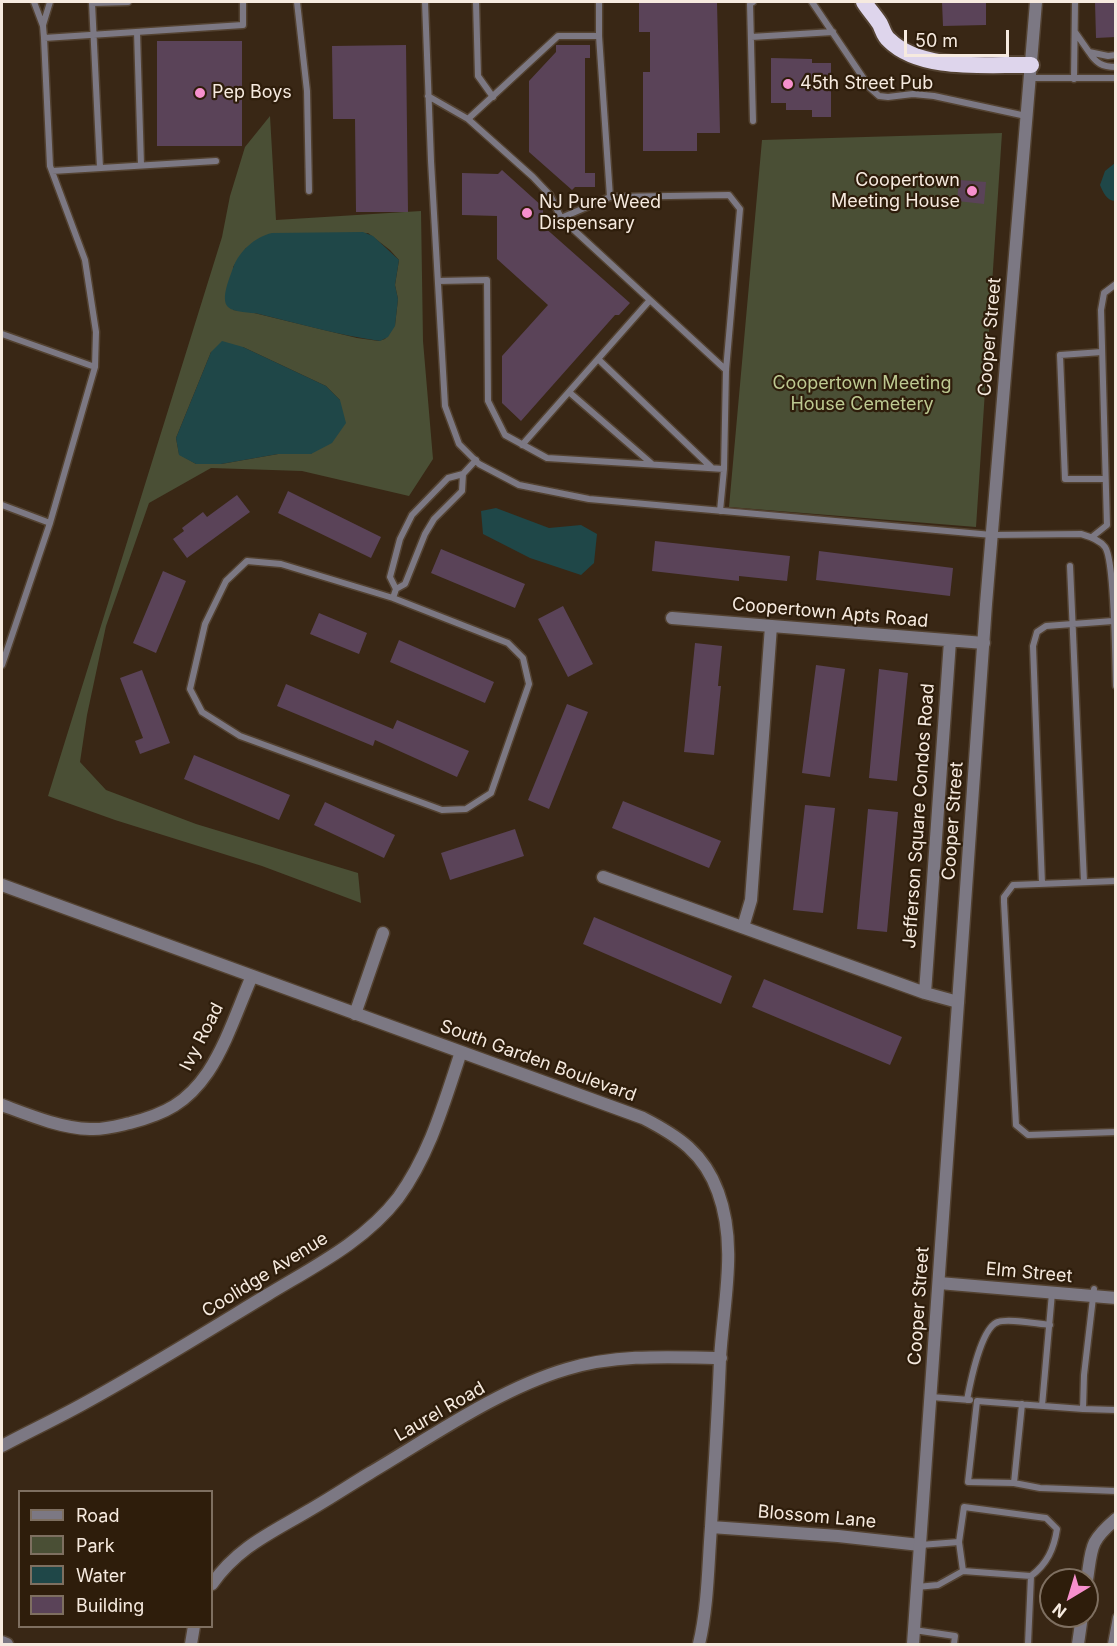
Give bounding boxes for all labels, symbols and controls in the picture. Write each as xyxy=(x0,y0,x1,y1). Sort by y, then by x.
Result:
scale bar xyxy=(907,18,1012,56)
text: 50 m xyxy=(915,30,958,51)
place label: 45th Street Pub xyxy=(800,73,933,95)
marker: 45th Street Pub xyxy=(781,77,795,91)
place label: Pep Boys xyxy=(212,82,292,104)
marker: Pep Boys xyxy=(193,86,207,100)
place label: Coopertown Meeting House xyxy=(831,170,960,213)
marker: Coopertown Meeting House xyxy=(965,184,979,198)
place label: NJ Pure Weed Dispensary xyxy=(539,192,661,234)
marker: NJ Pure Weed Dispensary xyxy=(520,206,534,220)
street label: Cooper Street xyxy=(974,277,1006,397)
park label: Coopertown Meeting House Cemetery xyxy=(772,373,952,416)
street label: Coopertown Apts Road xyxy=(731,594,929,632)
street label: Jefferson Square Condos Road xyxy=(899,683,939,949)
street label: Cooper Street xyxy=(938,761,968,881)
street label: Ivy Road xyxy=(176,999,228,1075)
street label: South Garden Boulevard xyxy=(437,1015,639,1107)
street label: Coolidge Avenue xyxy=(198,1228,332,1322)
street label: Cooper Street xyxy=(904,1246,934,1366)
street label: Elm Street xyxy=(985,1258,1073,1288)
street label: Laurel Road xyxy=(391,1377,489,1447)
legend xyxy=(18,1490,213,1628)
street label: Blossom Lane xyxy=(757,1501,877,1533)
text: Road xyxy=(76,1505,119,1526)
text: Park xyxy=(76,1535,115,1556)
text: Water xyxy=(76,1565,126,1586)
north arrow xyxy=(1039,1568,1099,1628)
text: Building xyxy=(76,1595,144,1616)
text: N xyxy=(1048,1599,1070,1622)

